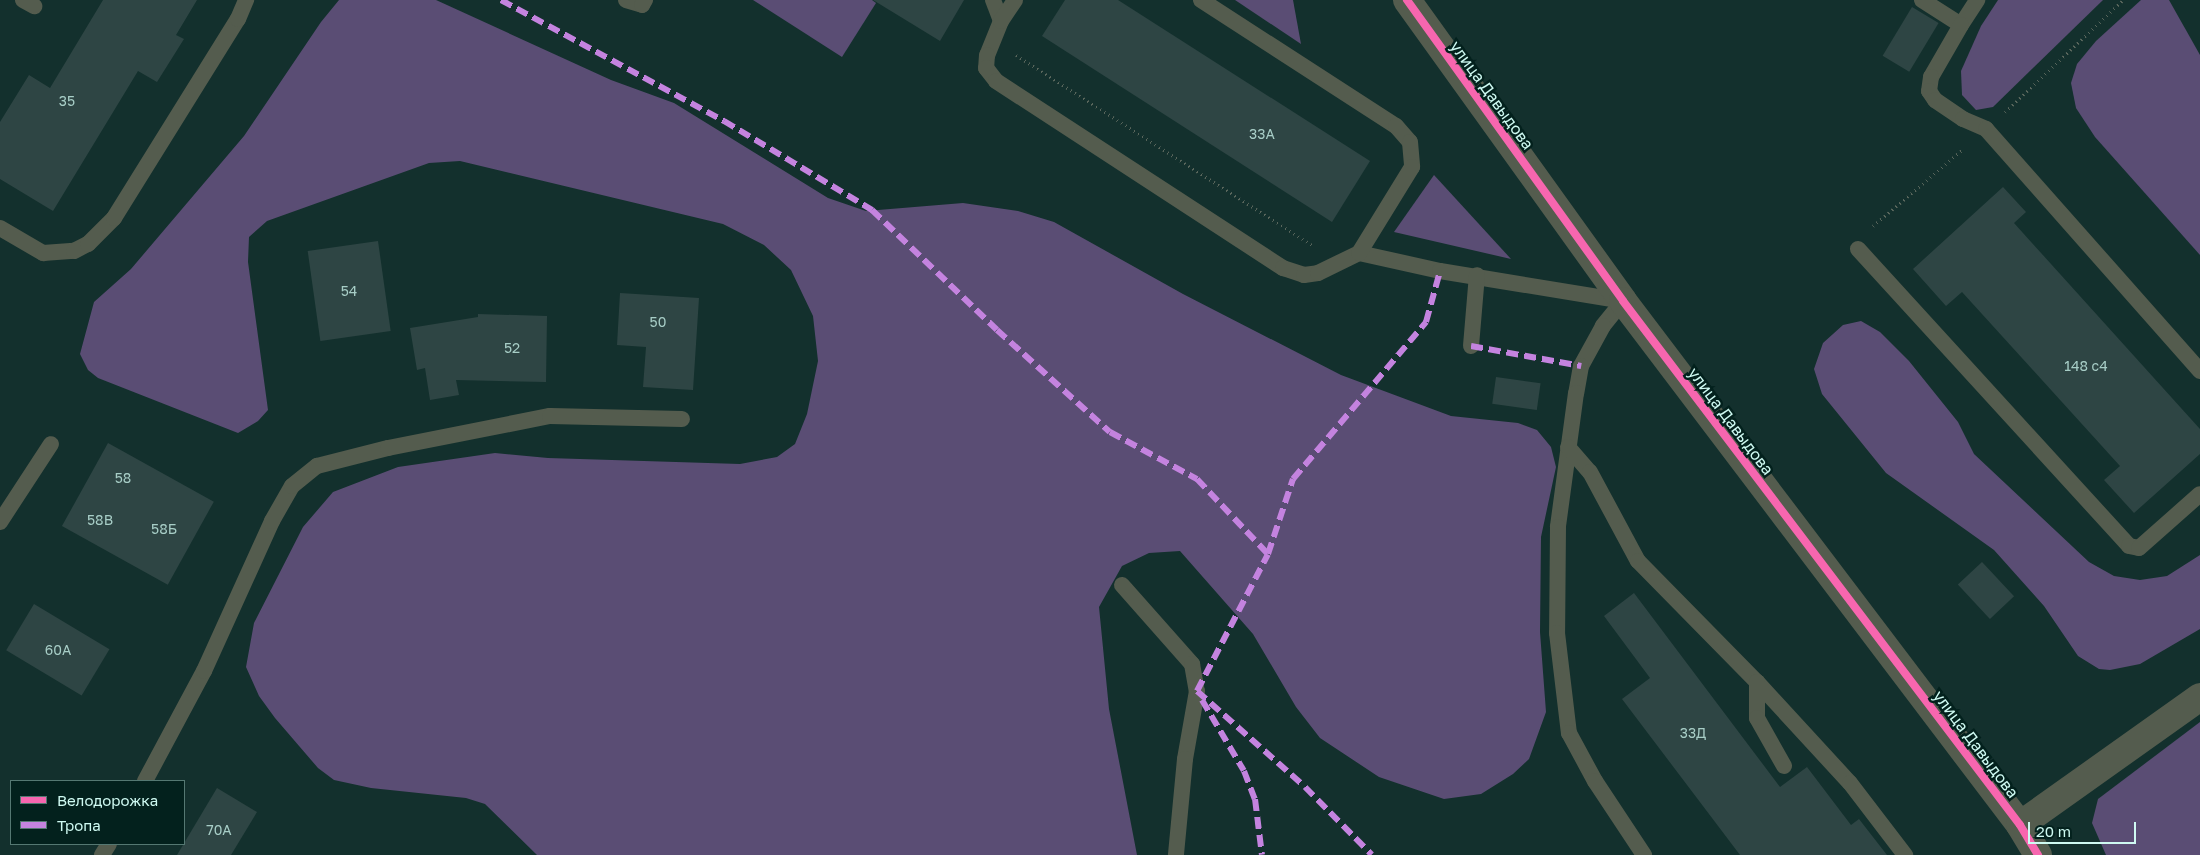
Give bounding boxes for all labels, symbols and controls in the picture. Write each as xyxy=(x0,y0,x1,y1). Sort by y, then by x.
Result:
street label: улица Давыдова xyxy=(1446,37,1538,153)
house number: 35 xyxy=(59,93,75,109)
house number: 33А xyxy=(1249,126,1275,142)
house number: 54 xyxy=(341,283,357,299)
house number: 50 xyxy=(650,314,666,330)
house number: 52 xyxy=(504,340,520,356)
house number: 148 с4 xyxy=(2064,358,2108,374)
street label: улица Давыдова xyxy=(1684,363,1778,479)
house number: 58 xyxy=(115,470,131,486)
house number: 58В xyxy=(87,512,113,528)
house number: 58Б xyxy=(151,521,177,537)
house number: 60А xyxy=(45,642,71,658)
street label: улица Давыдова xyxy=(1929,686,2023,802)
house number: 33Д xyxy=(1680,725,1706,741)
legend xyxy=(10,780,185,845)
text: Велодорожка xyxy=(57,791,158,809)
scale bar xyxy=(2030,812,2138,844)
text: Тропа xyxy=(57,816,101,834)
house number: 70А xyxy=(206,822,232,838)
text: 20 m xyxy=(2036,822,2071,840)

